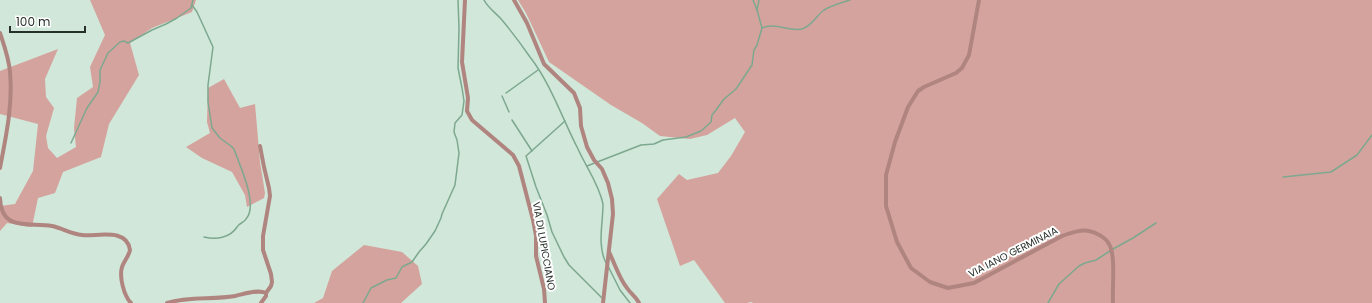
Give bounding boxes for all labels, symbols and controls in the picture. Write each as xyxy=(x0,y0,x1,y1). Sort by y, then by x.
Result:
scale bar xyxy=(10,8,85,34)
text: 100 m xyxy=(16,13,50,30)
street label: VIA DI LUPICCIANO xyxy=(529,201,559,292)
street label: VIA IANO GERMINAIA xyxy=(966,223,1060,281)

